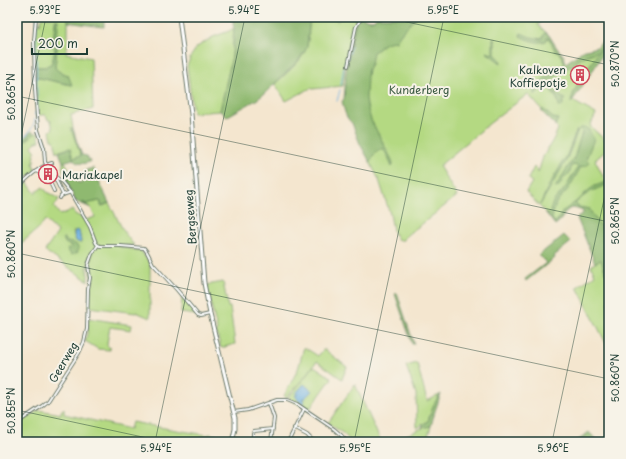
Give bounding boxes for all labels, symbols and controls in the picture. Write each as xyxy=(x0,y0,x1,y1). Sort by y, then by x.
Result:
text: 5.93°E xyxy=(29,2,61,17)
text: 5.94°E xyxy=(228,2,260,17)
text: 5.95°E xyxy=(427,2,459,17)
scale bar xyxy=(32,30,87,56)
text: 200 m xyxy=(38,34,78,52)
text: 50.870°N xyxy=(607,40,622,88)
place label: Kalkoven Koffiepotje xyxy=(510,61,566,91)
building icon: Kalkoven Koffiepotje xyxy=(569,64,591,86)
text: 50.865°N xyxy=(3,73,18,121)
park label: Kunderberg xyxy=(389,81,449,98)
building icon: Mariakapel xyxy=(37,163,59,185)
place label: Mariakapel xyxy=(62,166,123,183)
street label: Bergseweg xyxy=(180,189,200,245)
text: 50.865°N xyxy=(607,197,622,245)
text: 50.860°N xyxy=(3,229,18,278)
street label: Geerweg xyxy=(44,338,82,386)
text: 50.860°N xyxy=(607,353,622,402)
text: 50.855°N xyxy=(3,387,18,435)
text: 5.94°E xyxy=(140,440,172,455)
text: 5.95°E xyxy=(339,440,371,455)
text: 5.96°E xyxy=(537,440,569,455)

